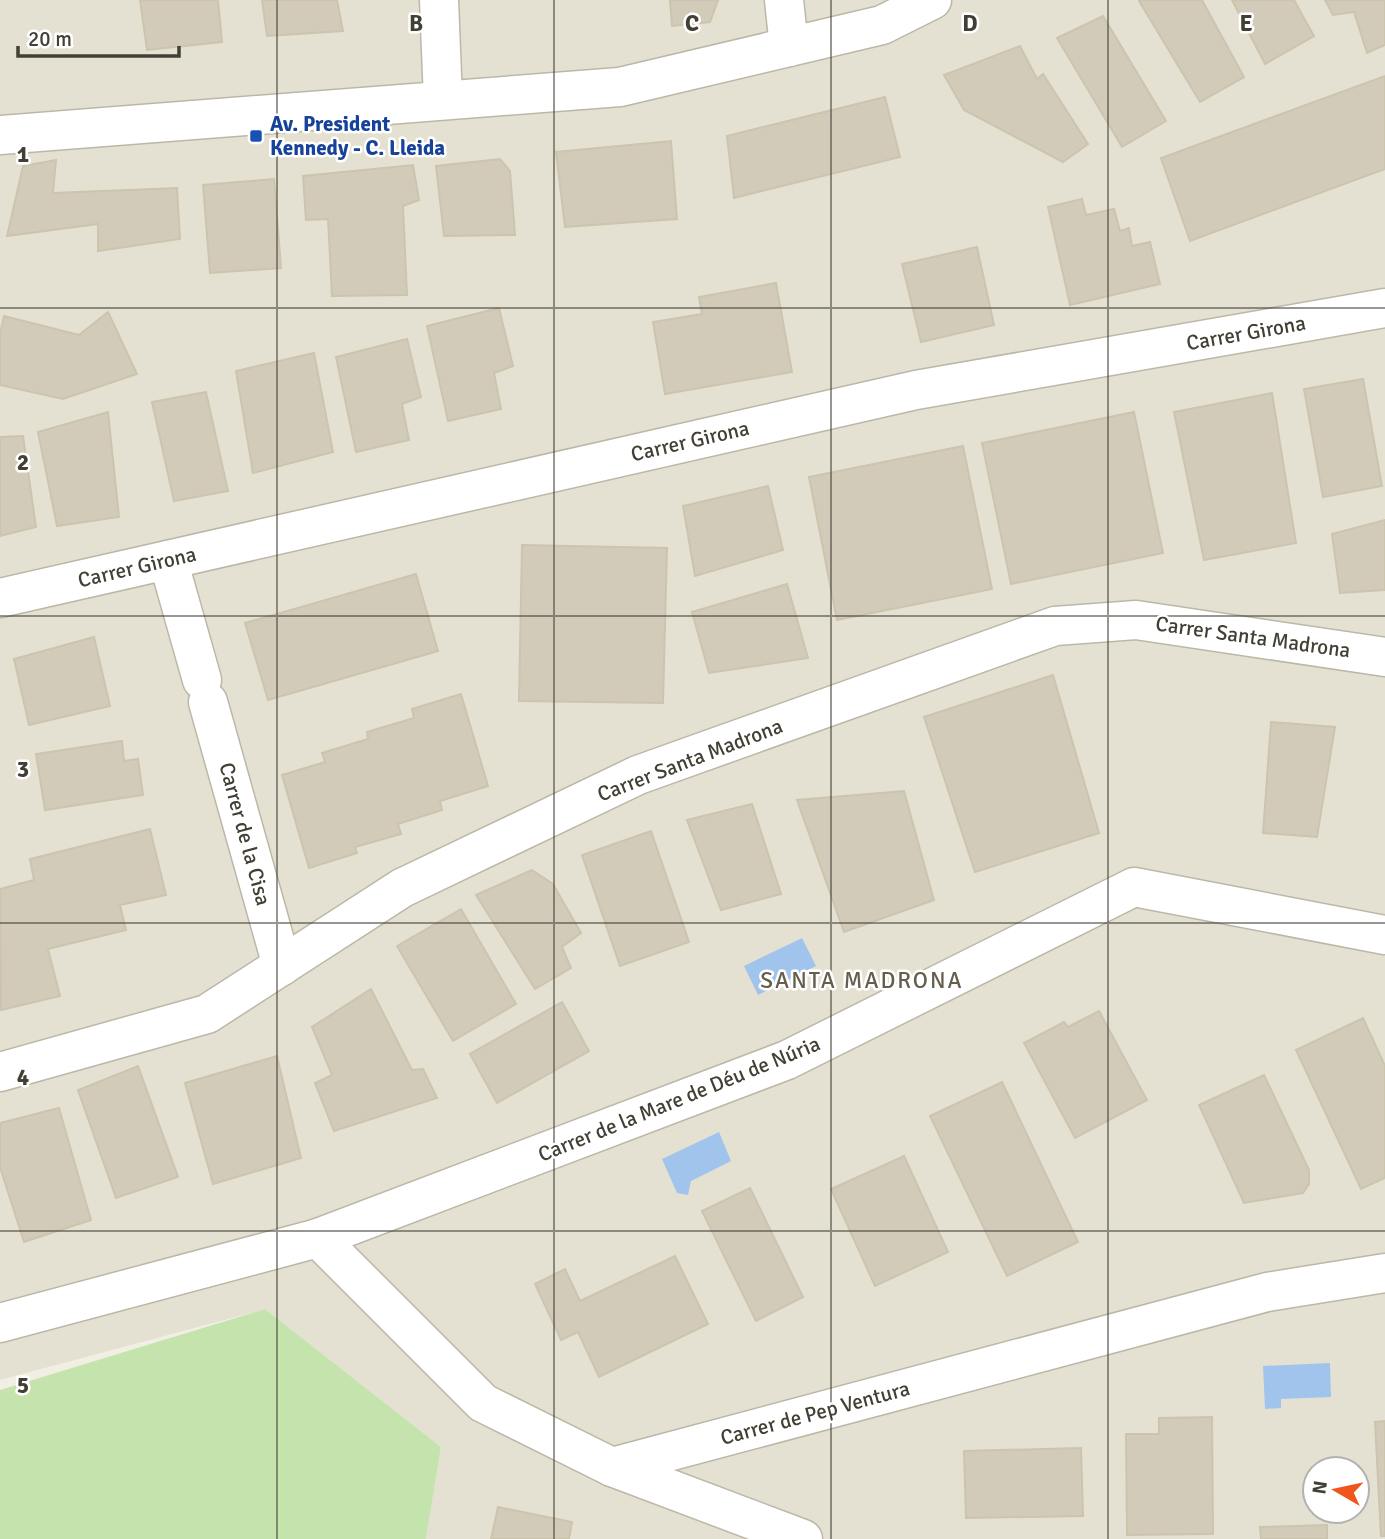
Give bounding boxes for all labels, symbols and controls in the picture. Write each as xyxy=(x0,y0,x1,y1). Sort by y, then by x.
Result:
text: B xyxy=(409,9,423,38)
text: C xyxy=(685,9,699,38)
text: D xyxy=(962,9,978,38)
text: E xyxy=(1239,9,1253,38)
scale bar xyxy=(18,14,178,58)
text: 20 m xyxy=(28,26,72,52)
place label: Av. President Kennedy - C. Lleida xyxy=(270,111,445,161)
marker: Av. President Kennedy - C. Lleida xyxy=(248,128,264,144)
text: 1 xyxy=(17,140,29,169)
street label: Carrer Girona xyxy=(1184,310,1308,356)
street label: Carrer Girona xyxy=(628,415,752,467)
text: 2 xyxy=(17,448,29,477)
street label: Carrer Girona xyxy=(75,541,199,593)
street label: Carrer Santa Madrona xyxy=(1154,610,1352,664)
street label: Carrer Santa Madrona xyxy=(594,713,786,807)
text: 3 xyxy=(17,755,29,784)
street label: Carrer de la Cisa xyxy=(213,760,277,908)
district label: SANTA MADRONA xyxy=(760,966,964,995)
street label: Carrer de la Mare de Déu de Núria xyxy=(534,1030,824,1168)
text: 4 xyxy=(17,1063,29,1092)
text: 5 xyxy=(17,1371,29,1400)
street label: Carrer de Pep Ventura xyxy=(717,1375,913,1451)
north arrow xyxy=(1301,1455,1371,1525)
text: N xyxy=(1307,1479,1333,1496)

